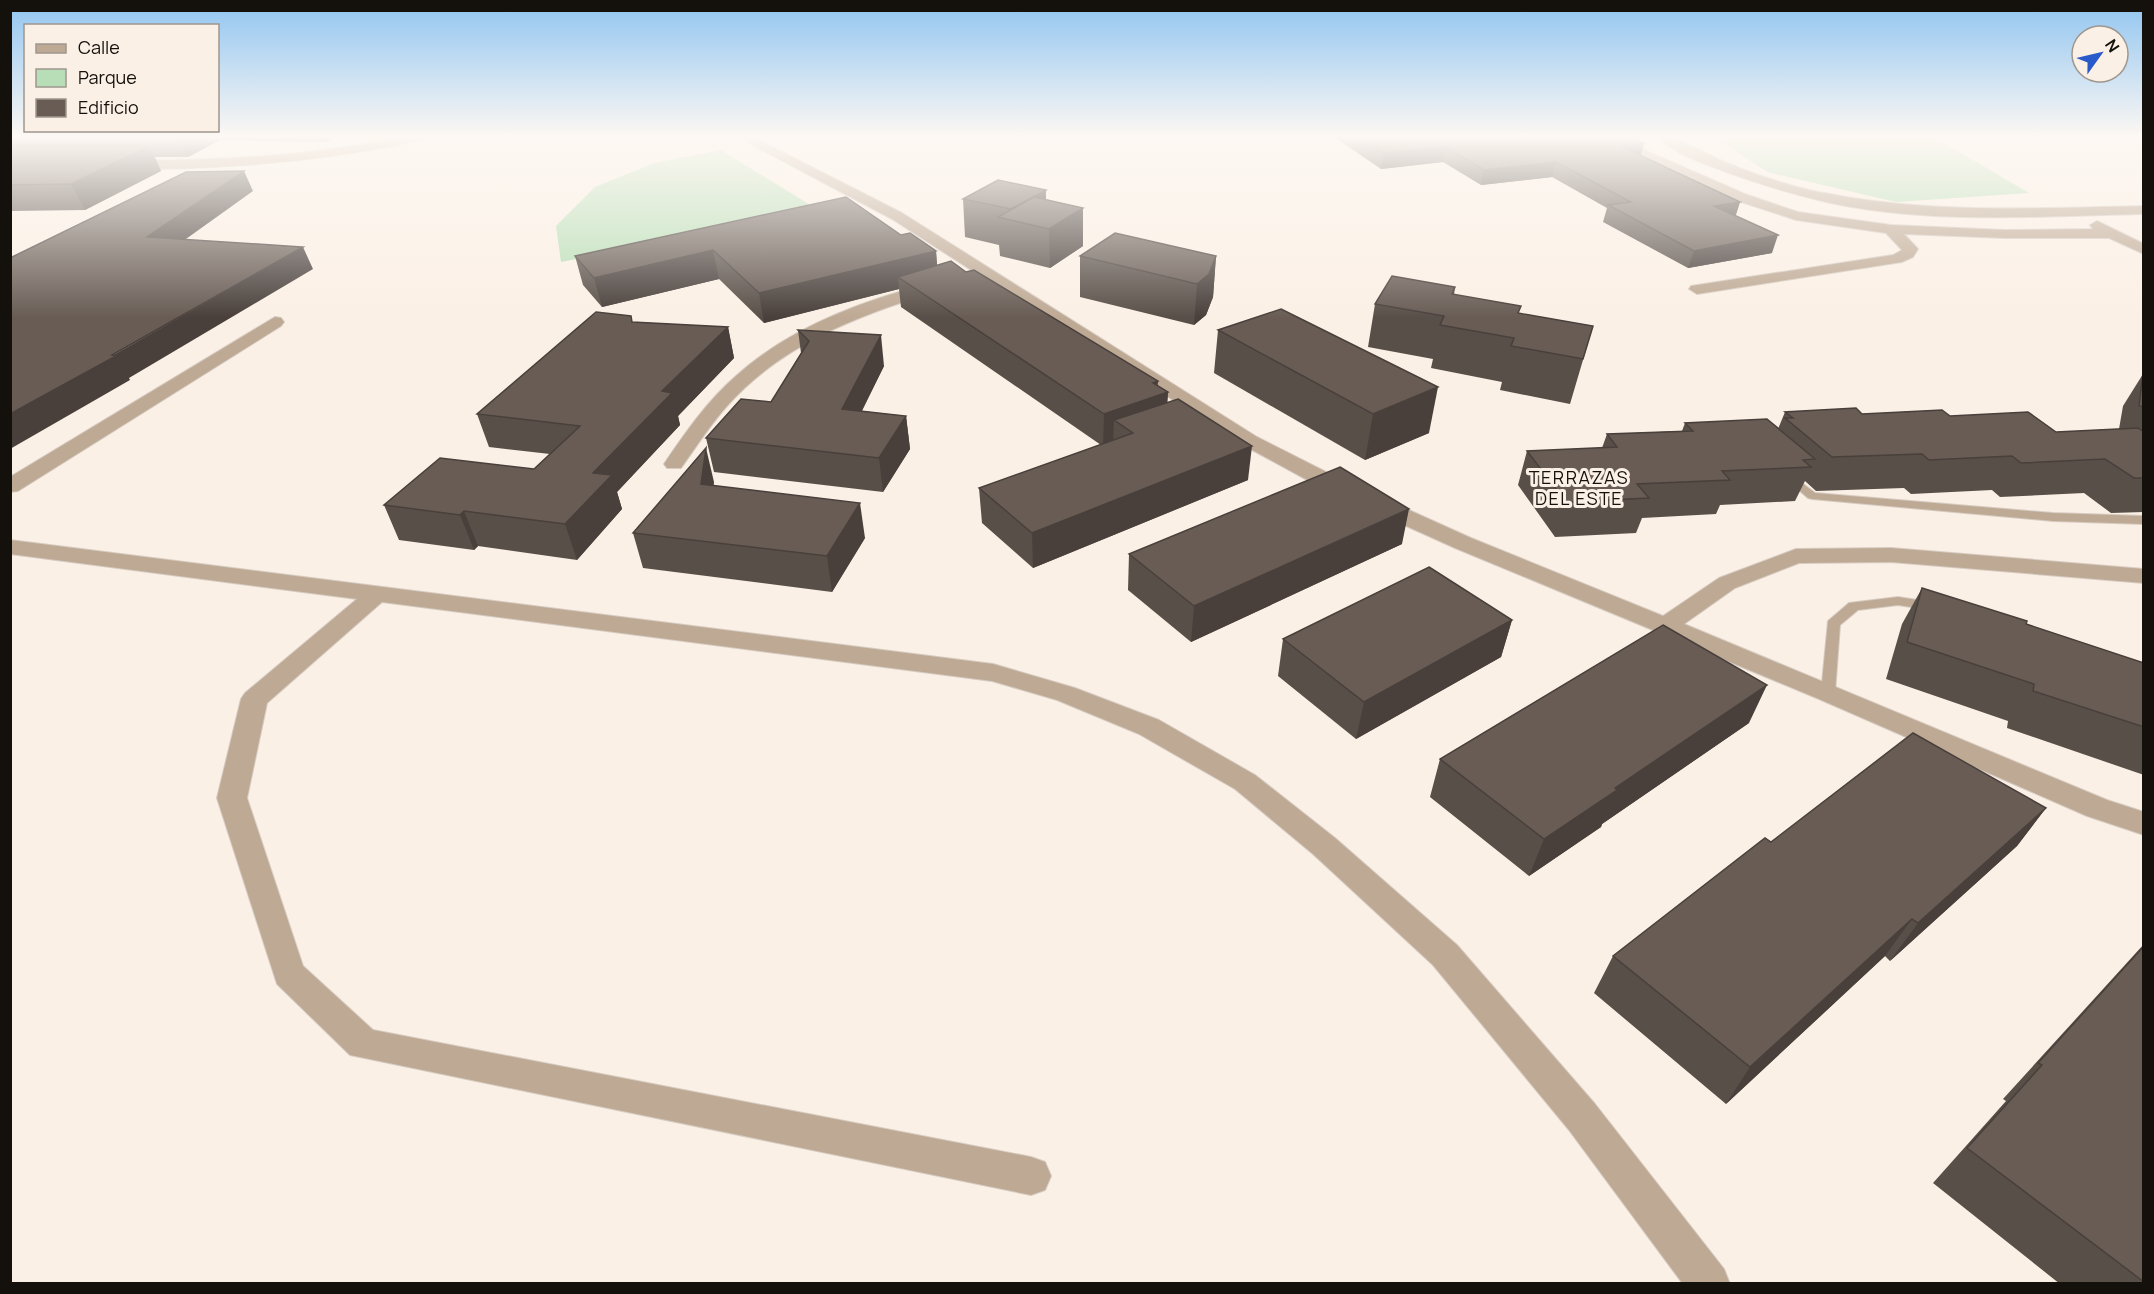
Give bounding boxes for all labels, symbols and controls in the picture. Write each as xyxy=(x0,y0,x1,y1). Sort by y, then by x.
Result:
legend xyxy=(24,24,219,132)
north arrow xyxy=(2070,24,2130,84)
text: Calle xyxy=(78,35,120,59)
text: N xyxy=(2100,35,2125,57)
text: Parque xyxy=(78,65,137,89)
text: Edificio xyxy=(78,95,139,119)
district label: TERRAZAS DEL ESTE xyxy=(1529,465,1629,510)

